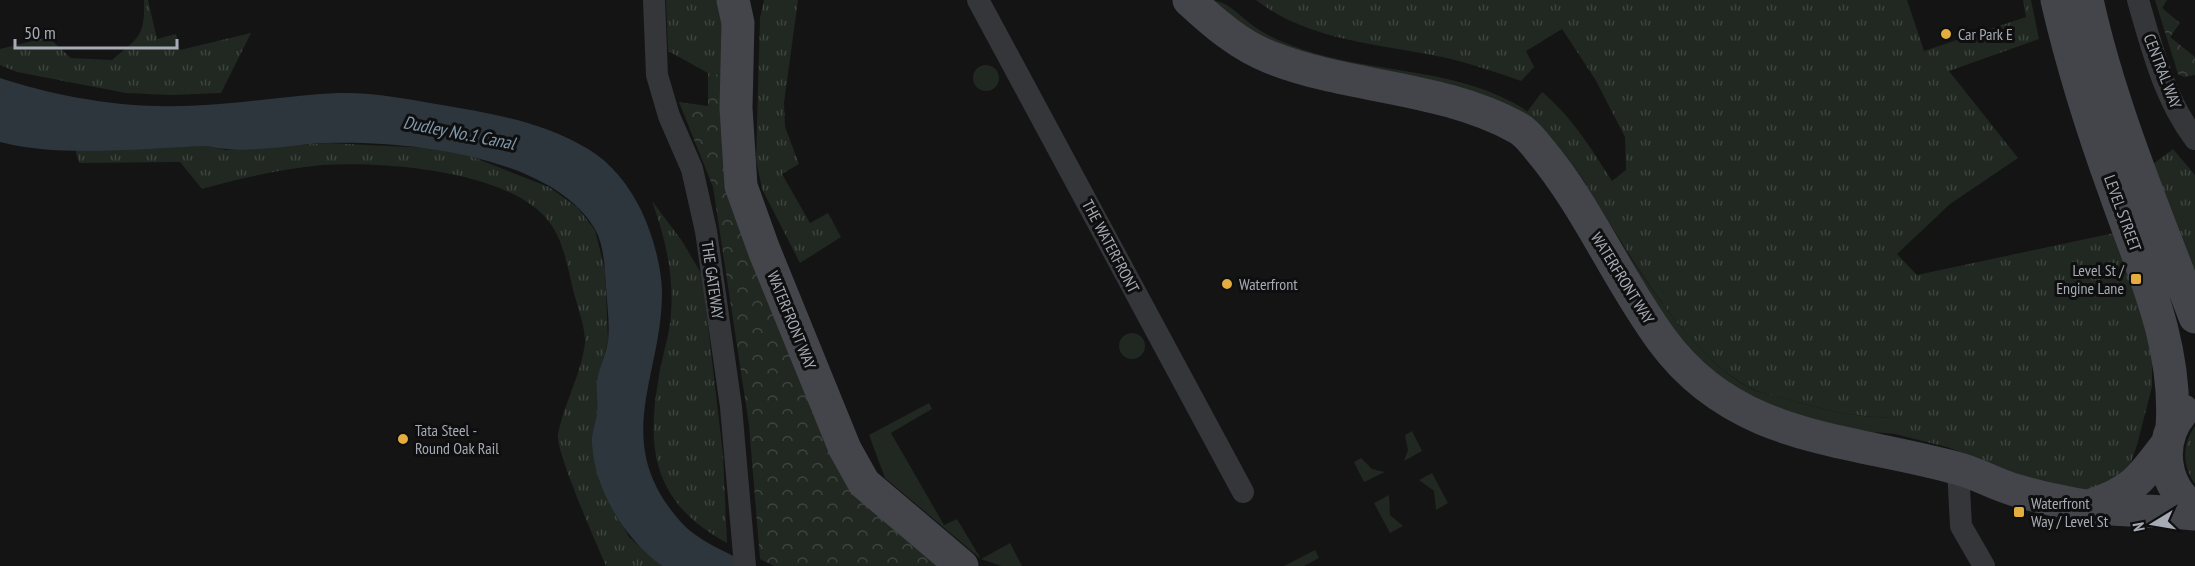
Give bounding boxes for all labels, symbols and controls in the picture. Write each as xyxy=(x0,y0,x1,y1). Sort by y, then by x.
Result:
scale bar xyxy=(15,12,177,50)
text: 50 m xyxy=(24,21,56,44)
place label: Car Park E xyxy=(1958,24,2013,44)
marker: Car Park E xyxy=(1939,27,1953,41)
street label: CENTRAL WAY xyxy=(2140,31,2187,112)
water label: Dudley No.1 Canal xyxy=(401,110,519,155)
street label: LEVEL STREET xyxy=(2100,172,2146,254)
street label: THE WATERFRONT xyxy=(1078,196,1144,296)
street label: WATERFRONT WAY xyxy=(1587,229,1659,328)
street label: THE GATEWAY xyxy=(698,240,728,321)
place label: Level St / Engine Lane xyxy=(2056,260,2125,298)
street label: WATERFRONT WAY xyxy=(763,268,821,373)
marker: Level St / Engine Lane xyxy=(2129,272,2143,286)
place label: Waterfront xyxy=(1239,274,1298,294)
marker: Waterfront xyxy=(1220,277,1234,291)
place label: Tata Steel - Round Oak Rail xyxy=(415,420,499,458)
marker: Tata Steel - Round Oak Rail xyxy=(396,432,410,446)
place label: Waterfront Way / Level St xyxy=(2031,493,2109,531)
north arrow xyxy=(2123,494,2183,554)
marker: Waterfront Way / Level St xyxy=(2012,505,2026,519)
text: N xyxy=(2128,521,2149,533)

